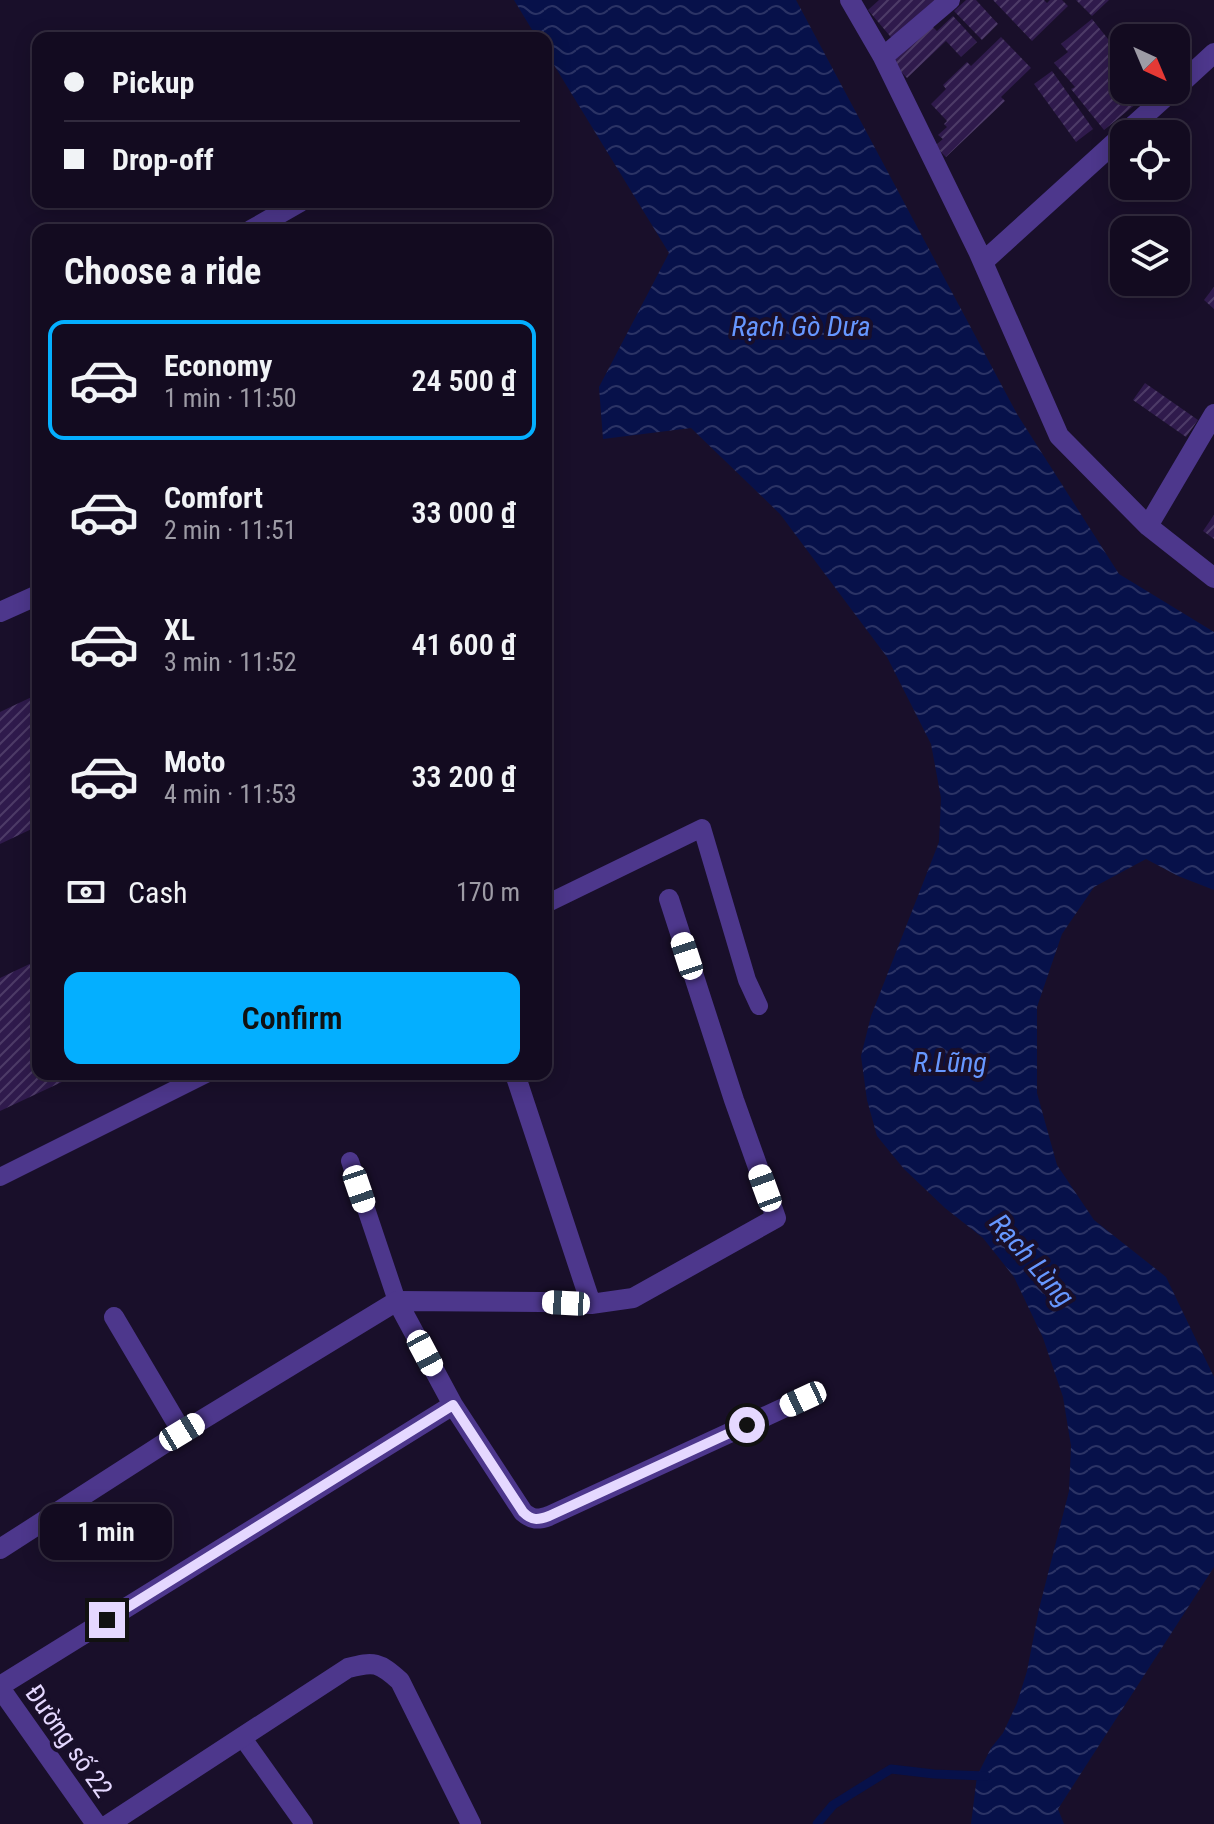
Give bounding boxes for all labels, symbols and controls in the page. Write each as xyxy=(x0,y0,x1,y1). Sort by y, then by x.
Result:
north arrow xyxy=(1110,24,1190,104)
map controls xyxy=(1110,24,1190,296)
text: Pickup xyxy=(112,65,194,100)
button: locate xyxy=(1110,120,1190,200)
text: Drop-off xyxy=(112,142,214,177)
button: layers xyxy=(1110,216,1190,296)
text: Choose a ride xyxy=(64,251,261,293)
water label: Rạch Gò Dưa xyxy=(732,310,870,343)
icon: car xyxy=(68,344,140,416)
text: Economy xyxy=(164,348,272,383)
text: 24 500 ₫ xyxy=(411,363,516,398)
text: 1 min · 11:50 xyxy=(164,383,297,413)
icon: car xyxy=(68,476,140,548)
text: Comfort xyxy=(164,480,263,515)
text: 33 000 ₫ xyxy=(411,495,516,530)
text: 2 min · 11:51 xyxy=(164,515,297,545)
icon: car xyxy=(68,608,140,680)
text: XL xyxy=(164,612,195,647)
text: 41 600 ₫ xyxy=(411,627,516,662)
text: 3 min · 11:52 xyxy=(164,647,297,677)
icon: car xyxy=(68,740,140,812)
text: Moto xyxy=(164,744,225,779)
text: 33 200 ₫ xyxy=(411,759,516,794)
text: 4 min · 11:53 xyxy=(164,779,297,809)
icon: cash xyxy=(64,870,108,914)
text: Cash xyxy=(128,875,188,910)
text: 170 m xyxy=(456,877,520,907)
car xyxy=(668,929,706,983)
button: Confirm xyxy=(64,972,520,1064)
water label: R.Lũng xyxy=(913,1046,987,1079)
car xyxy=(746,1161,784,1215)
car xyxy=(340,1162,378,1216)
water label: Rạch Lùng xyxy=(983,1207,1081,1313)
car xyxy=(541,1290,591,1316)
car xyxy=(403,1326,447,1380)
car xyxy=(776,1378,830,1420)
route start xyxy=(729,1407,765,1443)
car xyxy=(155,1409,209,1455)
callout: 1 min xyxy=(41,1504,173,1560)
text: 1 min xyxy=(77,1517,135,1547)
route end xyxy=(89,1602,125,1638)
street label: Đường số 22 xyxy=(19,1679,119,1803)

